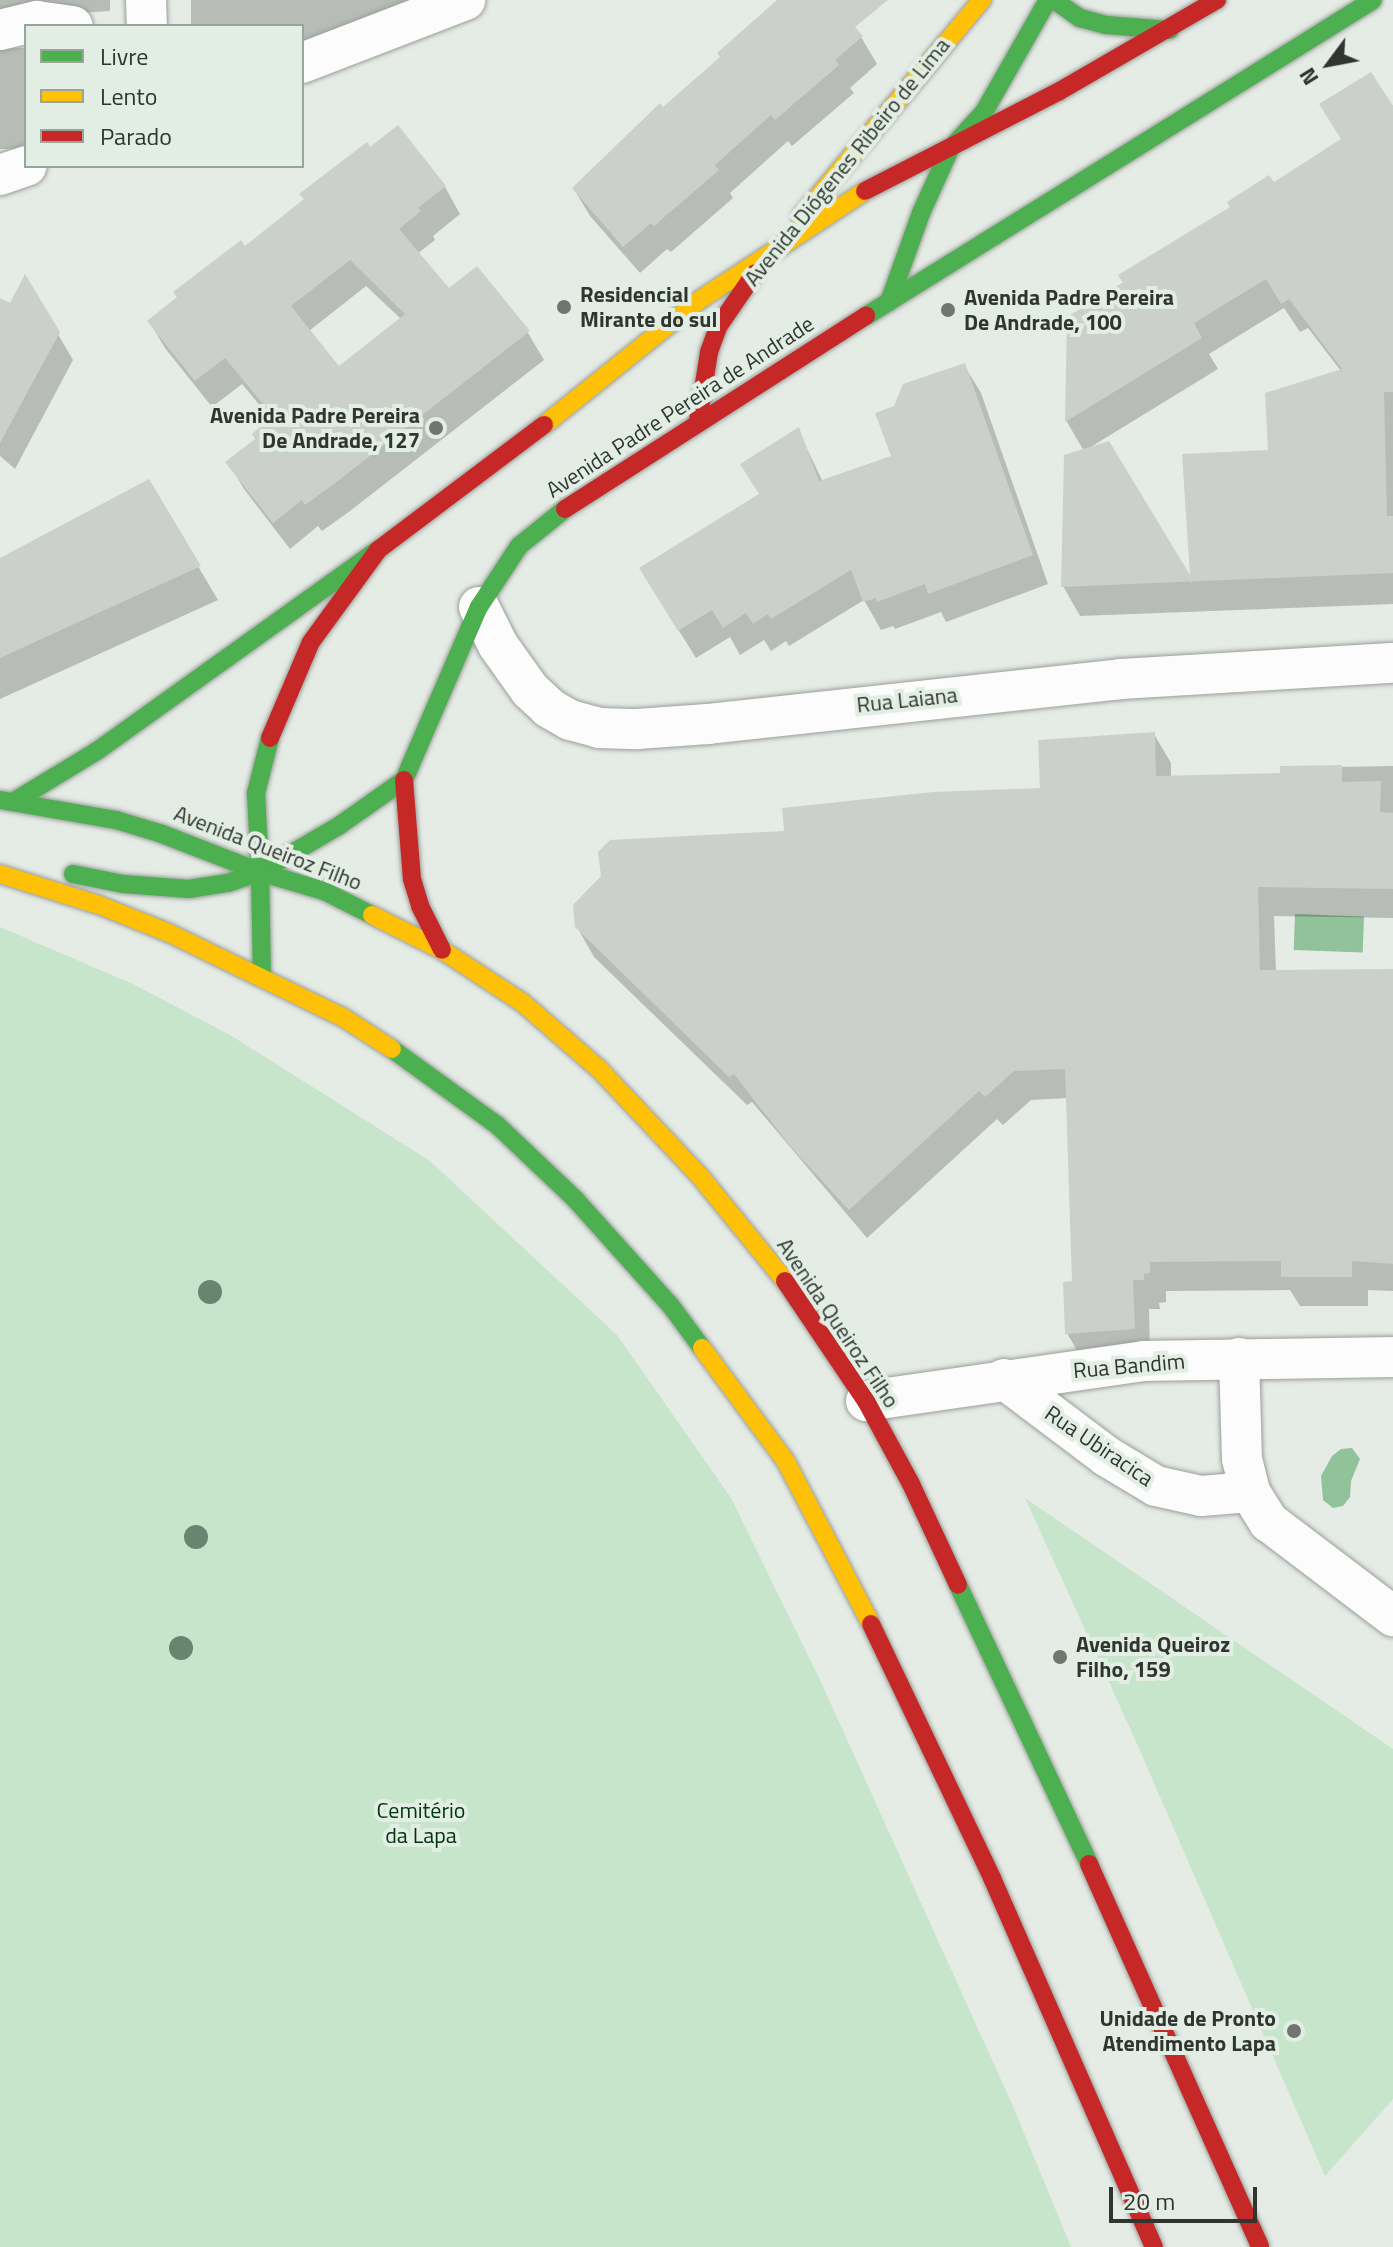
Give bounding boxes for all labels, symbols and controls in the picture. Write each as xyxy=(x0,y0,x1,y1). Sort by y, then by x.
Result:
legend xyxy=(24,24,304,168)
north arrow xyxy=(1289,24,1369,104)
street label: Avenida Diógenes Ribeiro de Lima xyxy=(739,33,955,291)
text: Livre xyxy=(100,38,148,74)
text: N xyxy=(1290,61,1327,92)
text: Lento xyxy=(100,78,157,114)
text: Parado xyxy=(100,118,172,154)
place label: Residencial Mirante do sul xyxy=(580,281,717,332)
place label: Avenida Padre Pereira De Andrade, 100 xyxy=(964,284,1174,336)
marker: Residencial Mirante do sul xyxy=(555,298,573,316)
marker: Avenida Padre Pereira De Andrade, 100 xyxy=(939,301,957,319)
street label: Avenida Padre Pereira de Andrade xyxy=(541,311,819,503)
place label: Avenida Padre Pereira De Andrade, 127 xyxy=(210,402,420,454)
marker: Avenida Padre Pereira De Andrade, 127 xyxy=(427,419,445,437)
street label: Rua Laiana xyxy=(855,682,959,718)
street label: Avenida Queiroz Filho xyxy=(170,800,366,896)
street label: Avenida Queiroz Filho xyxy=(771,1233,905,1413)
street label: Rua Bandim xyxy=(1072,1348,1186,1384)
street label: Rua Ubiracica xyxy=(1040,1400,1158,1492)
place label: Avenida Queiroz Filho, 159 xyxy=(1076,1631,1230,1682)
marker: Avenida Queiroz Filho, 159 xyxy=(1051,1648,1069,1666)
park label: Cemitério da Lapa xyxy=(377,1797,465,1848)
place label: Unidade de Pronto Atendimento Lapa xyxy=(1100,2005,1276,2056)
marker: Unidade de Pronto Atendimento Lapa xyxy=(1283,2020,1305,2042)
scale bar xyxy=(1113,2171,1261,2221)
text: 20 m xyxy=(1123,2183,1175,2219)

